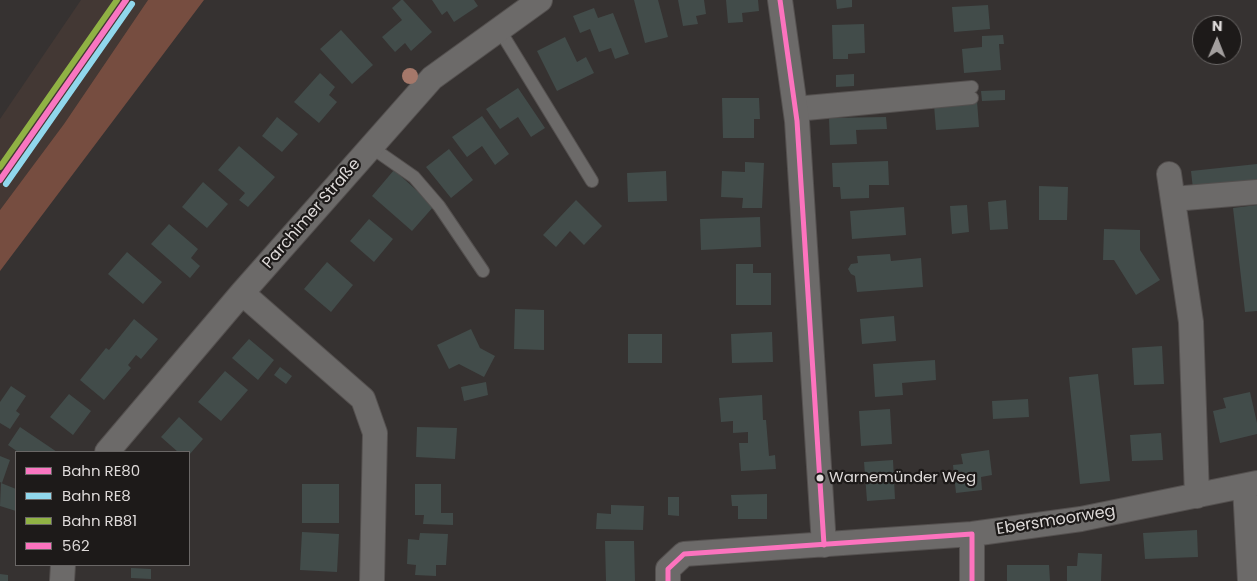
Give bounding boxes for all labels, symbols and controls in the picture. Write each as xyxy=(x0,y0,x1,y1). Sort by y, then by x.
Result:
north arrow xyxy=(1192,15,1242,65)
text: N xyxy=(1212,16,1223,36)
street label: Parchimer Straße xyxy=(259,155,365,273)
legend xyxy=(15,451,190,566)
text: Bahn RE80 xyxy=(62,460,140,481)
place label: Warnemünder Weg xyxy=(829,469,976,487)
marker: Warnemünder Weg xyxy=(815,473,825,483)
text: Bahn RE8 xyxy=(62,485,131,506)
street label: Ebersmoorweg xyxy=(995,502,1117,540)
text: Bahn RB81 xyxy=(62,510,137,531)
text: 562 xyxy=(62,535,90,556)

